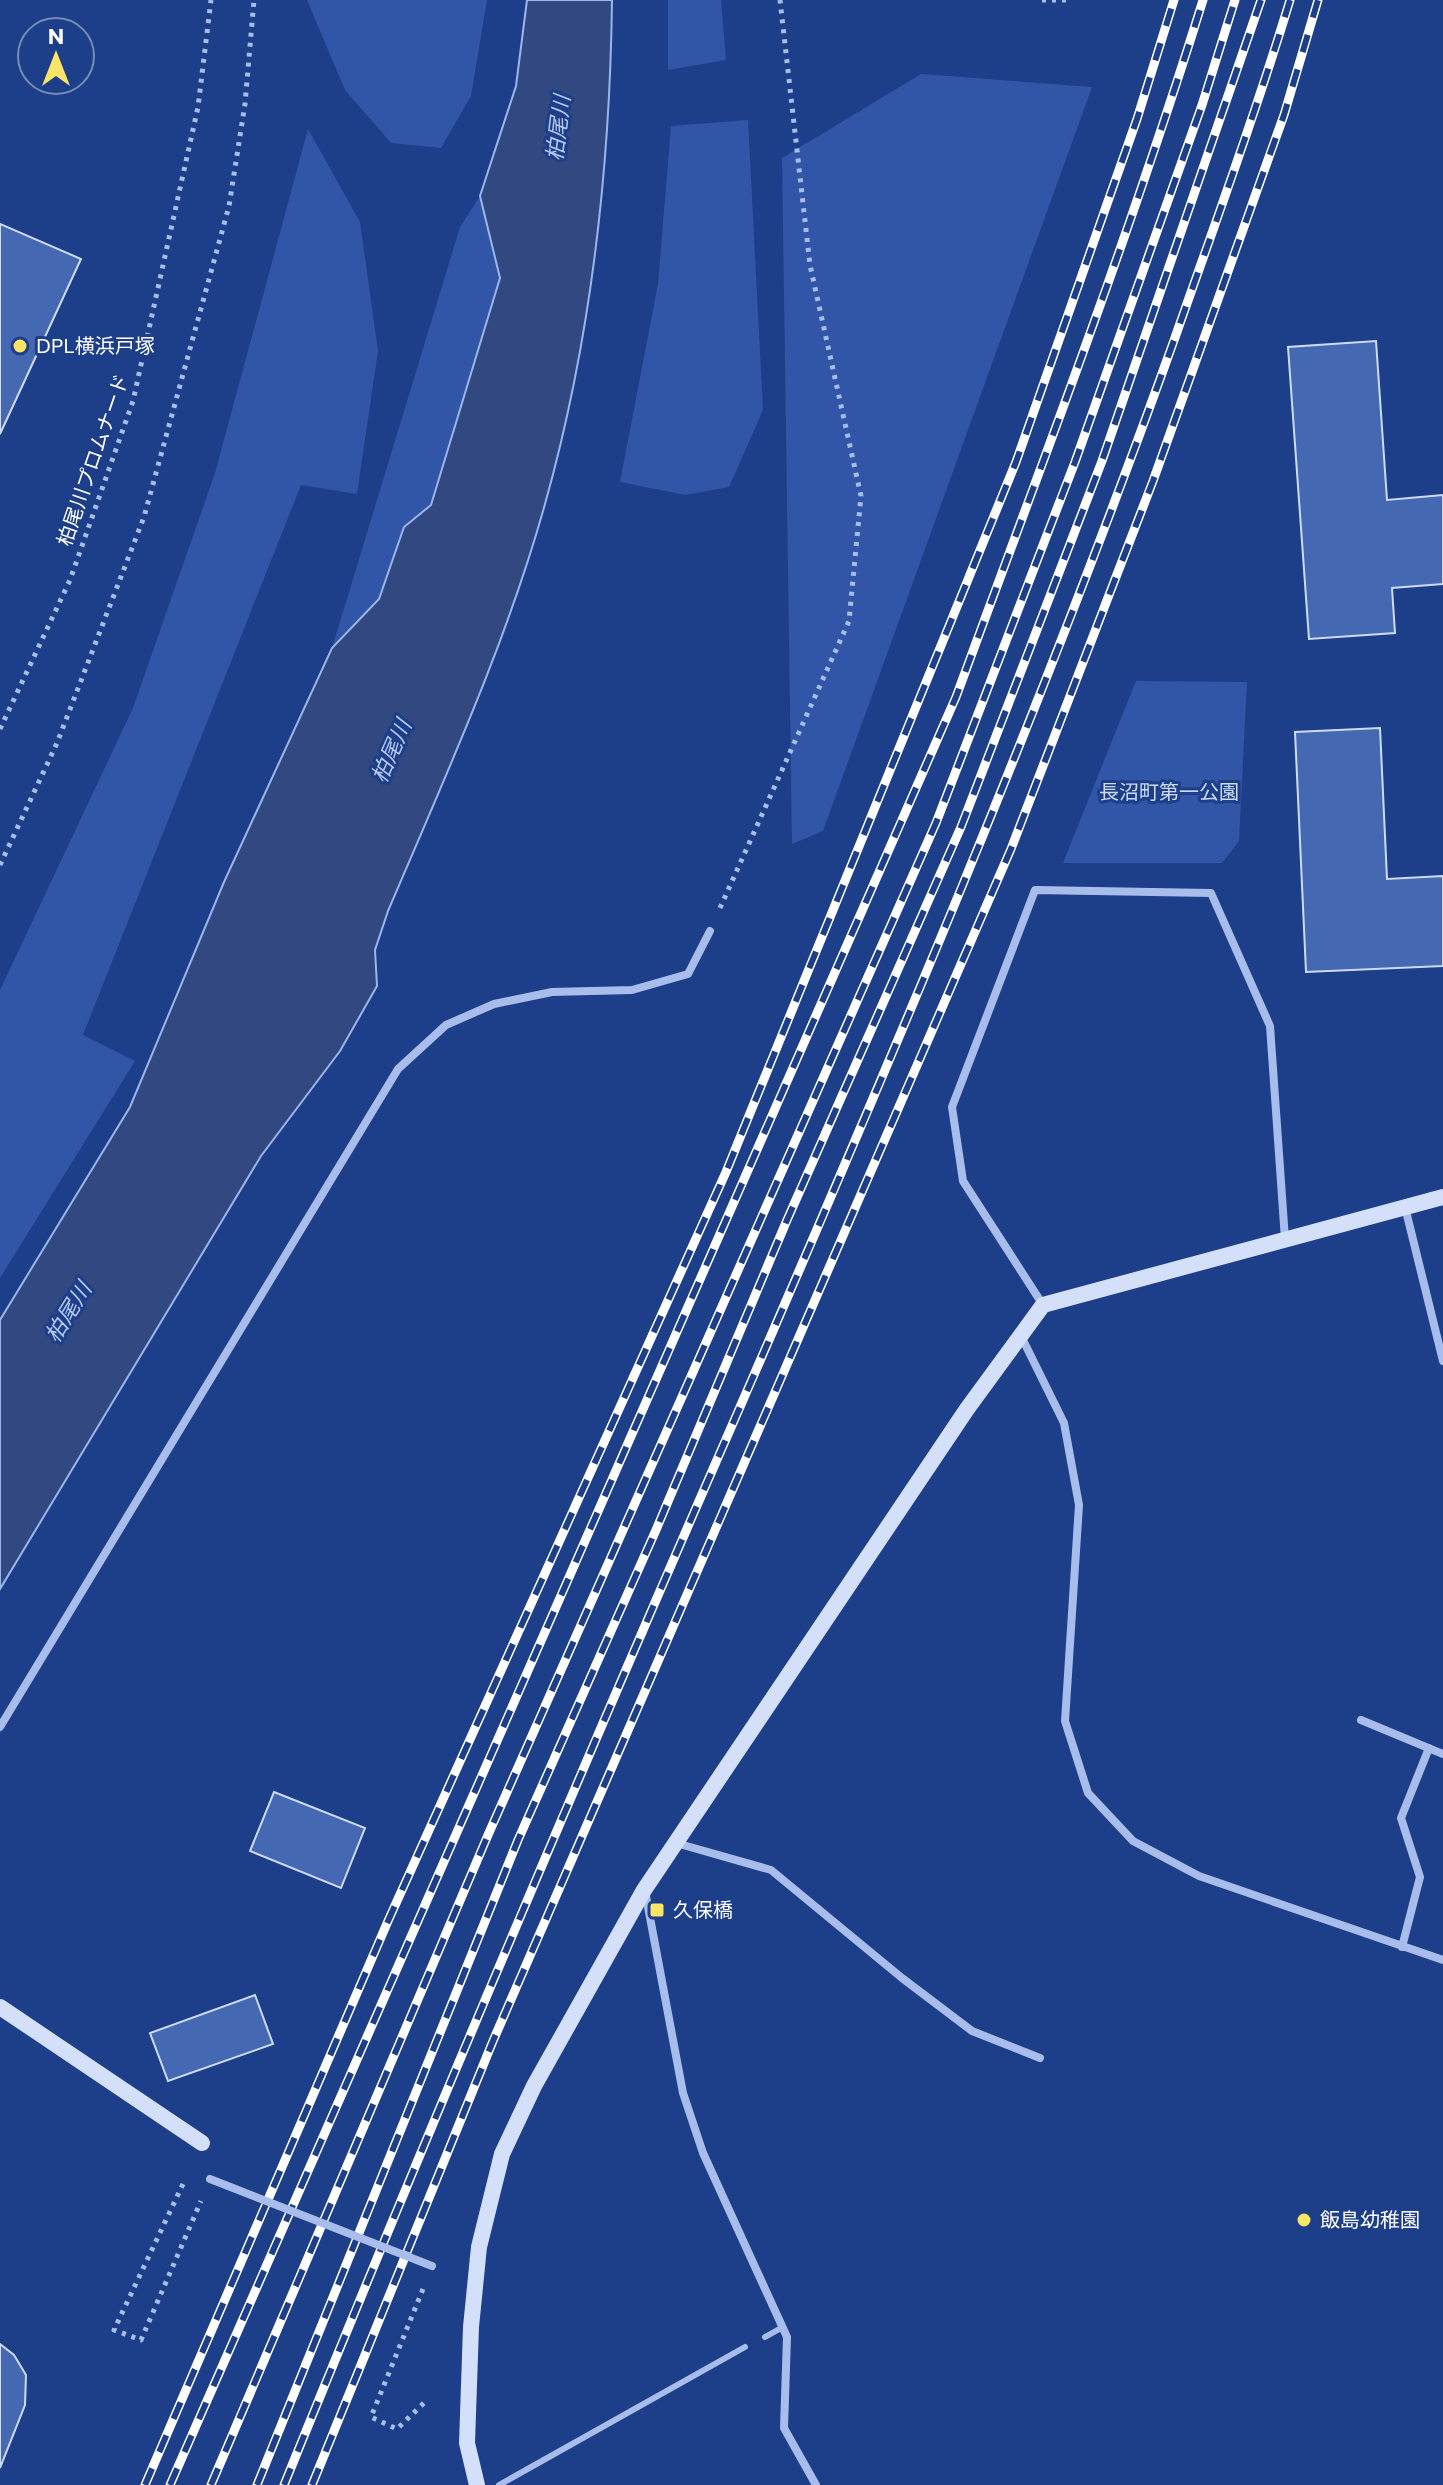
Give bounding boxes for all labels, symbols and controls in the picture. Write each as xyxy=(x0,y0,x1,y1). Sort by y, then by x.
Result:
north arrow xyxy=(16,16,96,96)
text: N xyxy=(48,22,64,49)
water label: 柏尾川 xyxy=(540,92,575,162)
place label: DPL横浜戸塚 xyxy=(36,333,155,357)
marker: DPL横浜戸塚 xyxy=(11,337,29,355)
street label: 柏尾川プロムナード xyxy=(51,371,133,549)
water label: 柏尾川 xyxy=(365,713,417,786)
park label: 長沼町第一公園 xyxy=(1099,779,1239,803)
water label: 柏尾川 xyxy=(39,1275,98,1347)
place label: 久保橋 xyxy=(673,1897,733,1921)
marker: 久保橋 xyxy=(648,1901,666,1919)
place label: 飯島幼稚園 xyxy=(1320,2207,1420,2231)
marker: 飯島幼稚園 xyxy=(1295,2211,1313,2229)

